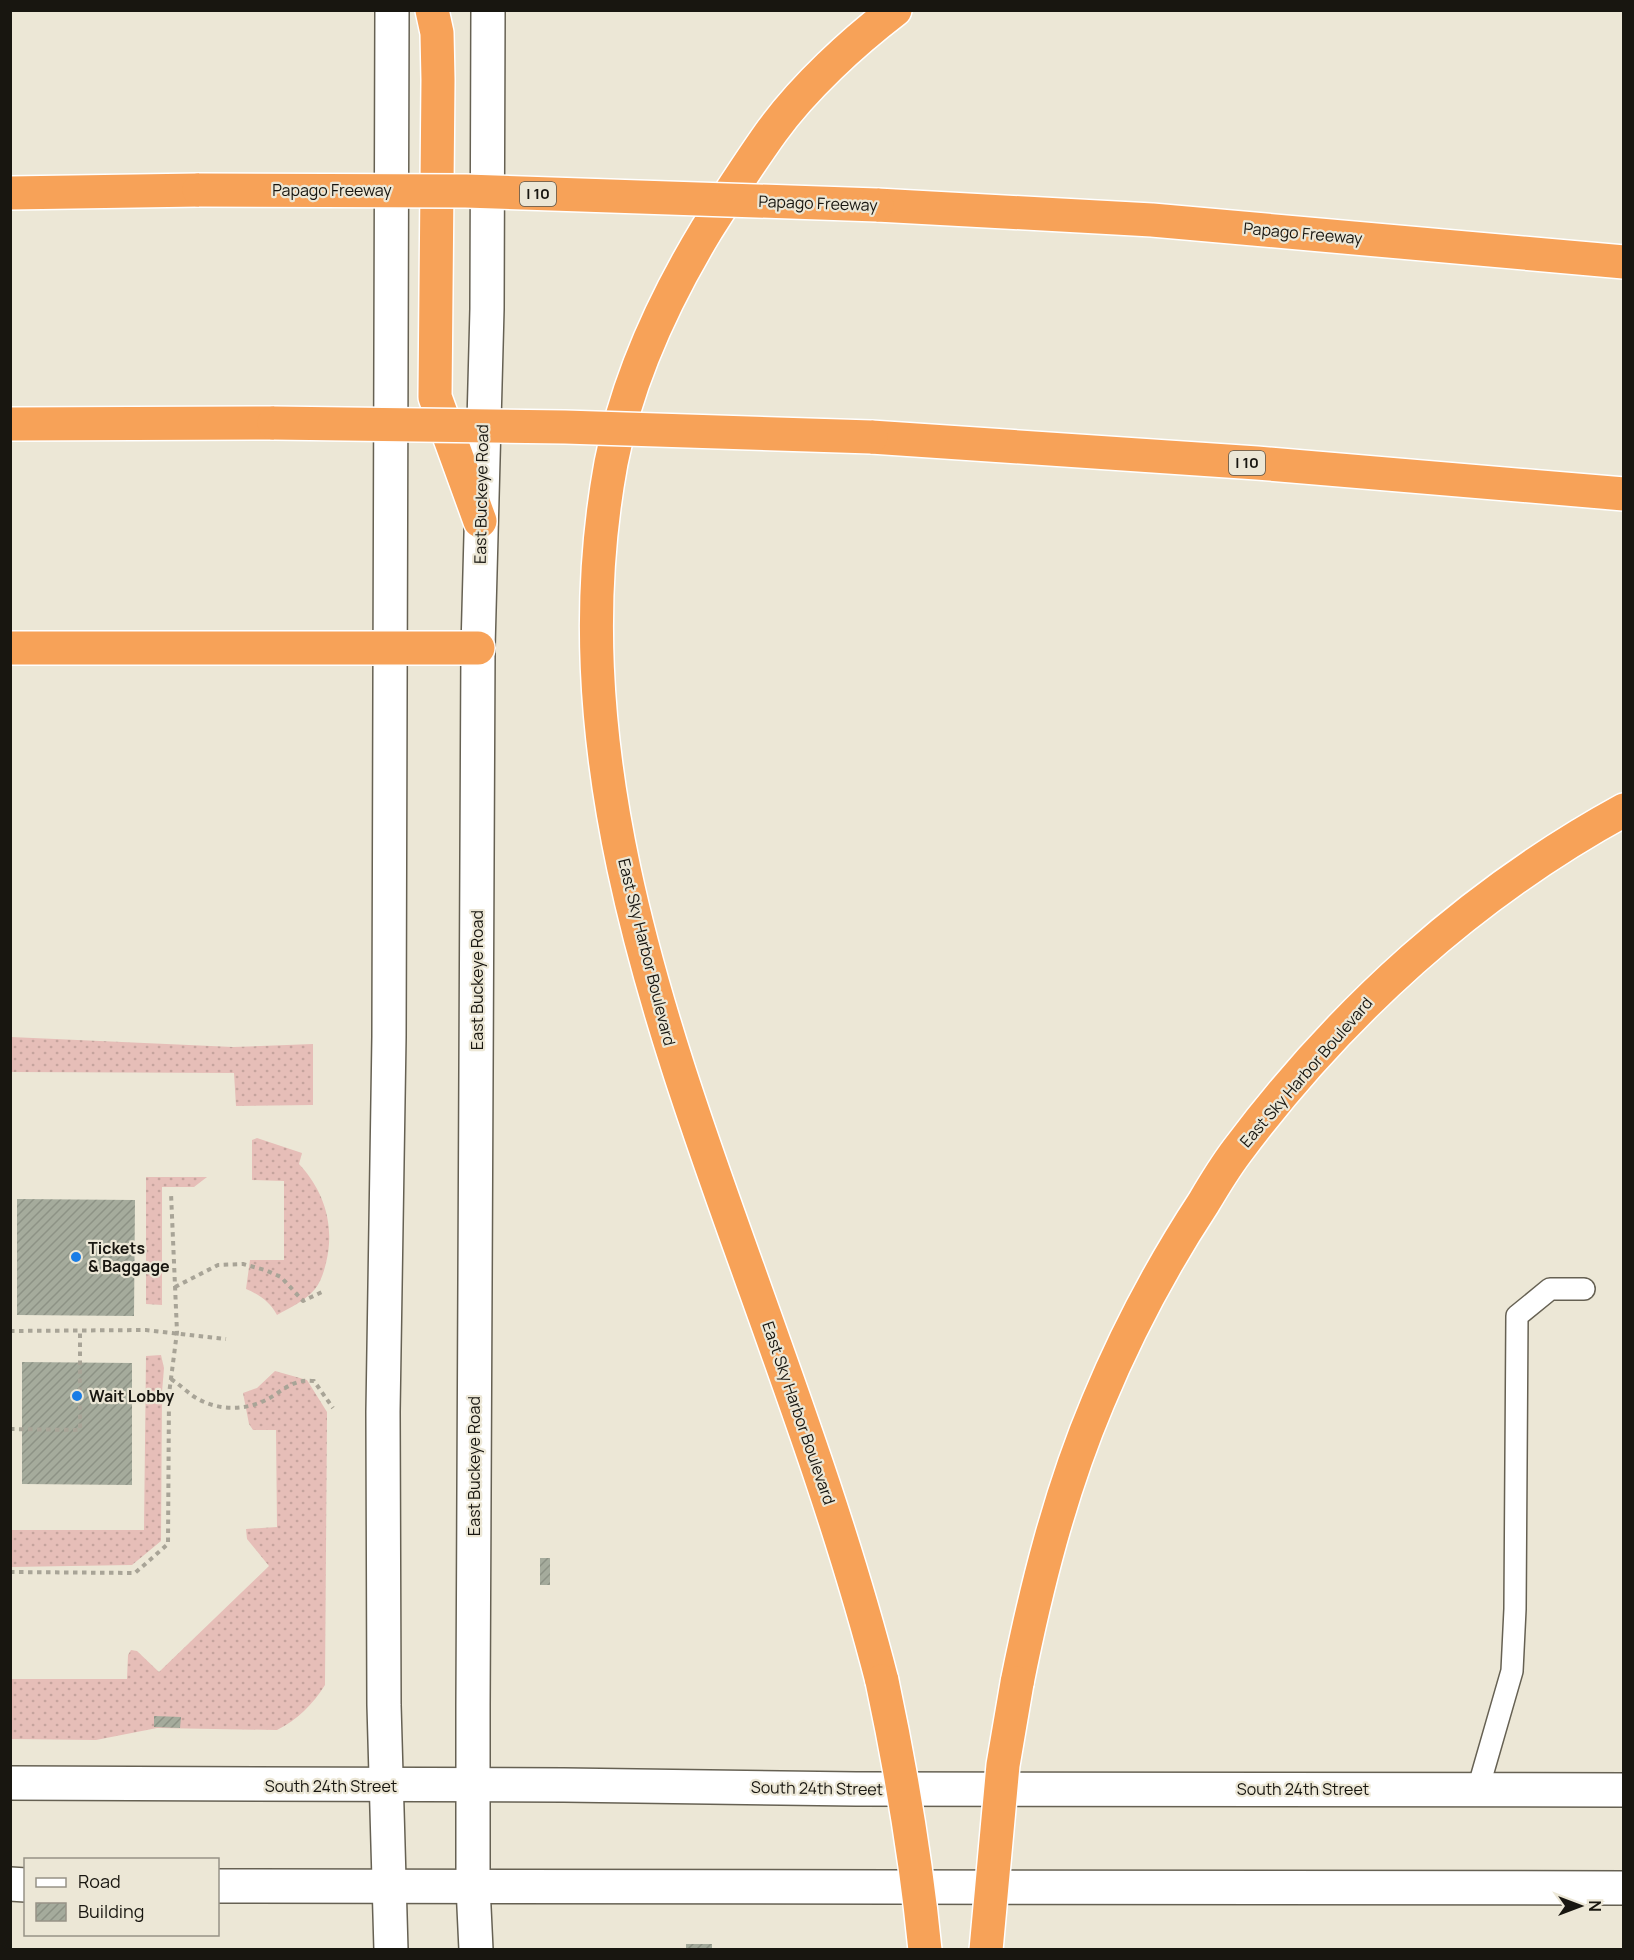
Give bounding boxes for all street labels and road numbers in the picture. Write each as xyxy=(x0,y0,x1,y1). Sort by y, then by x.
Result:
street label: Papago Freeway xyxy=(272,179,392,201)
road number: I 10 xyxy=(520,182,556,206)
street label: Papago Freeway xyxy=(758,190,879,216)
street label: Papago Freeway xyxy=(1243,217,1364,249)
street label: East Buckeye Road xyxy=(469,424,493,564)
road number: I 10 xyxy=(1229,451,1265,475)
street label: East Sky Harbor Boulevard xyxy=(613,856,681,1048)
street label: East Buckeye Road xyxy=(466,910,488,1050)
street label: East Sky Harbor Boulevard xyxy=(1235,992,1377,1152)
street label: East Sky Harbor Boulevard xyxy=(757,1319,841,1507)
street label: East Buckeye Road xyxy=(463,1396,485,1536)
street label: South 24th Street xyxy=(265,1775,397,1797)
street label: South 24th Street xyxy=(751,1776,883,1800)
street label: South 24th Street xyxy=(1237,1778,1369,1800)

